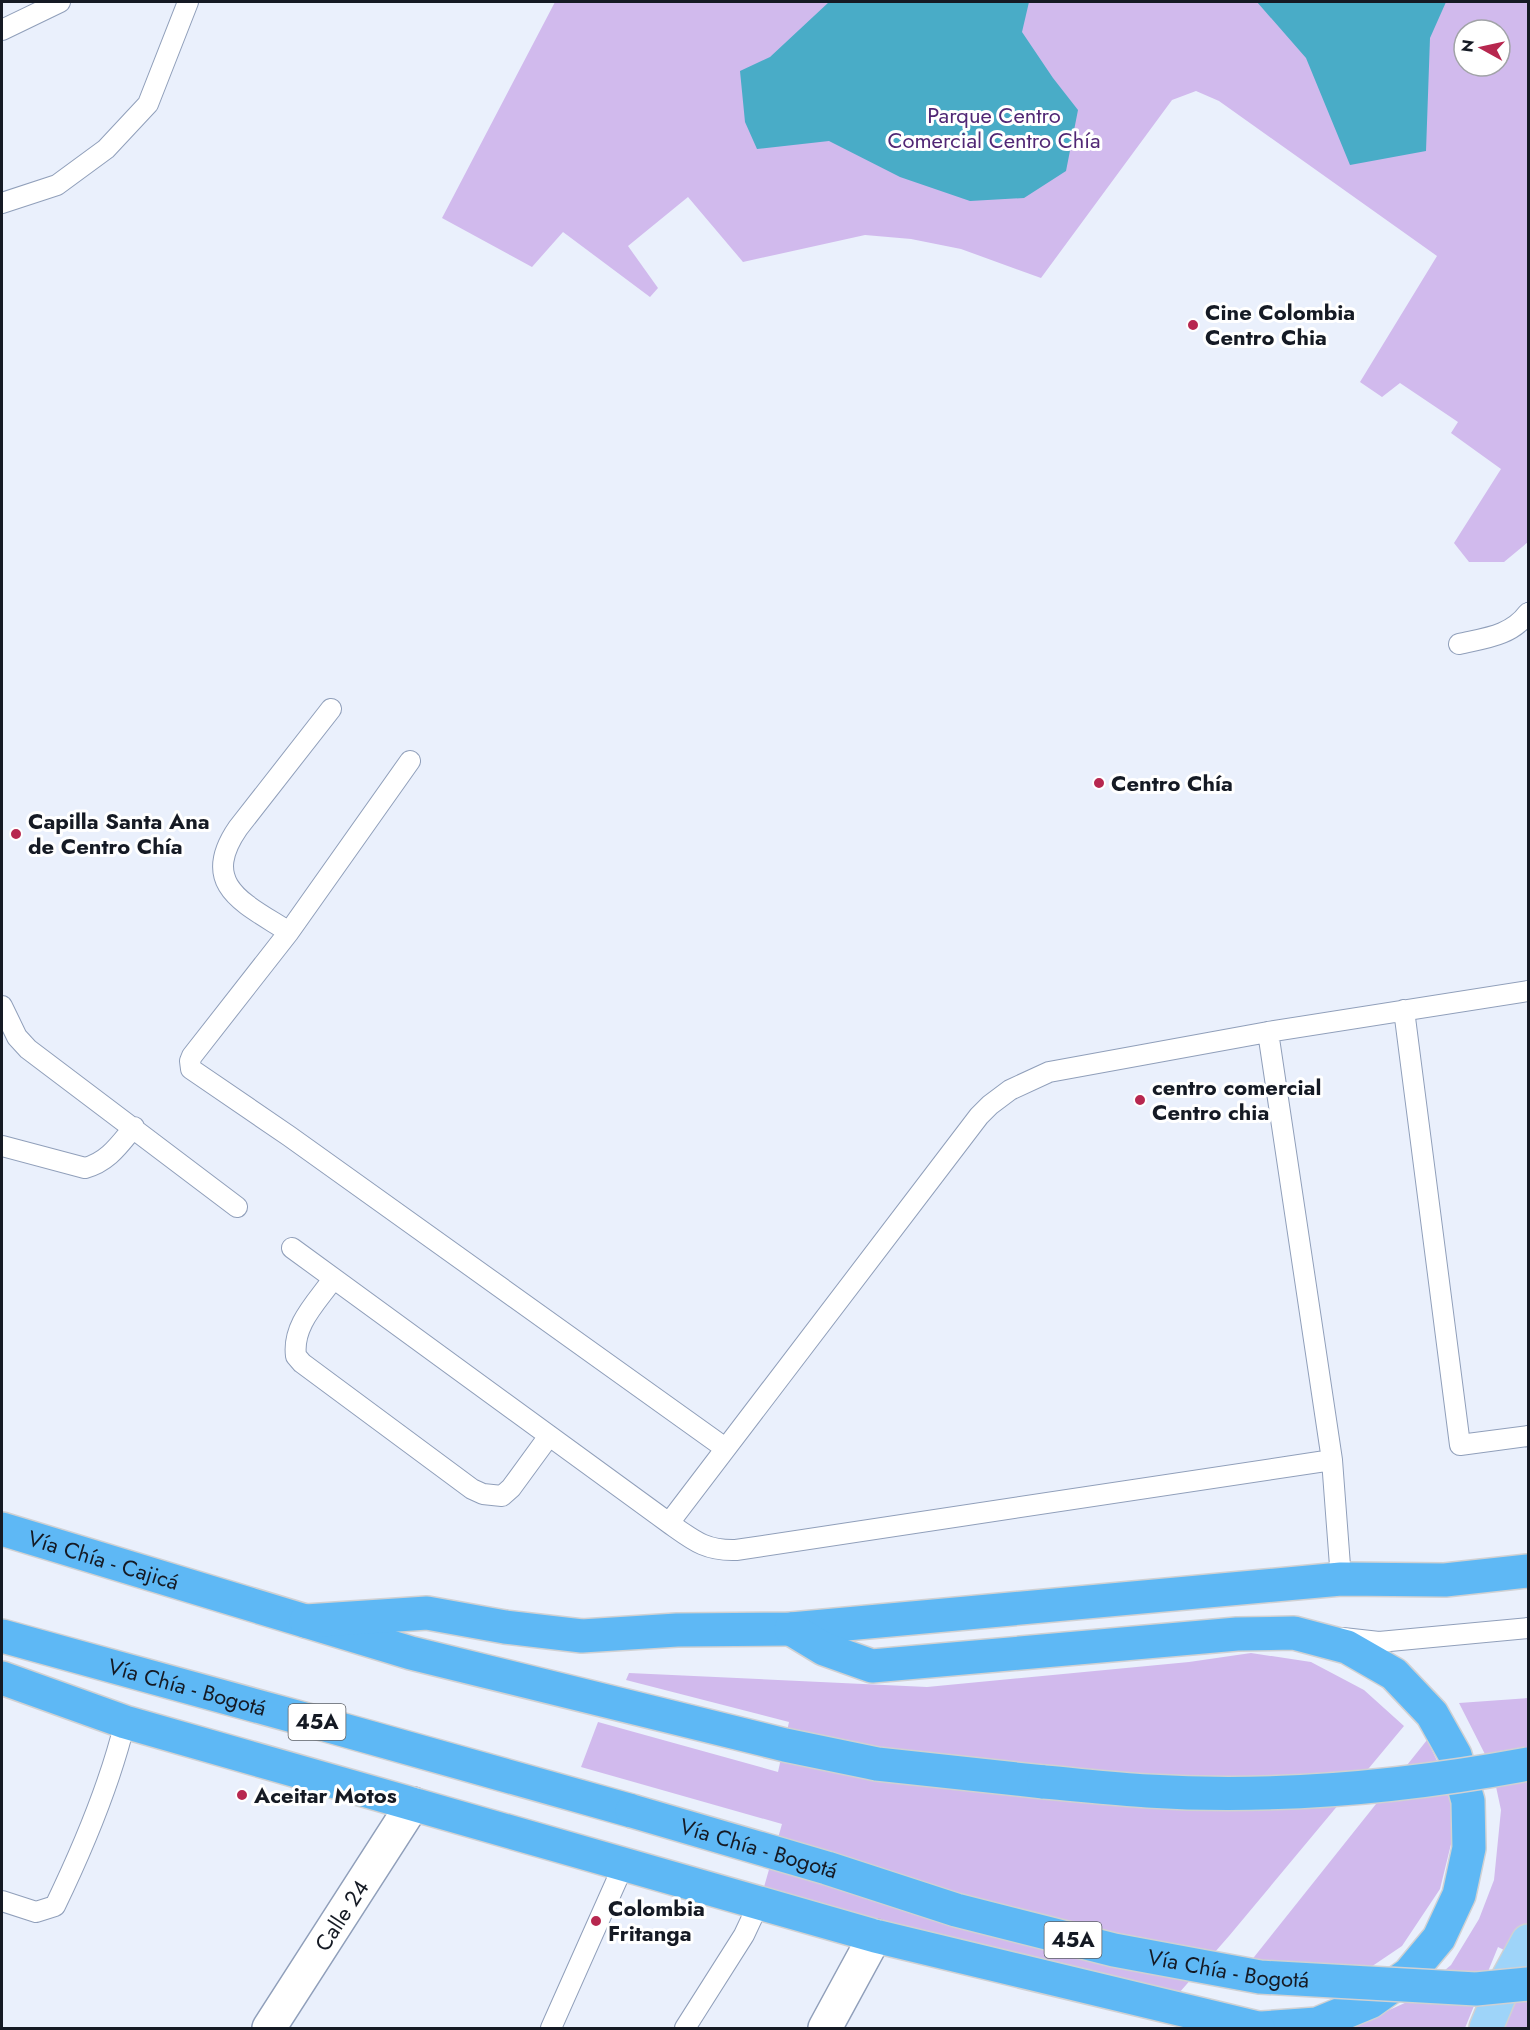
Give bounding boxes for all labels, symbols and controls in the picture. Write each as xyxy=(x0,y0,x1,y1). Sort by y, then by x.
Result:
north arrow xyxy=(1452,18,1512,78)
text: N xyxy=(1455,38,1480,54)
park label: Parque Centro Comercial Centro Chía xyxy=(887,99,1101,156)
place label: Cine Colombia Centro Chia xyxy=(1205,296,1355,353)
marker: Cine Colombia Centro Chia xyxy=(1186,318,1200,332)
place label: Centro Chía xyxy=(1111,767,1233,799)
marker: Centro Chía xyxy=(1092,776,1106,790)
place label: Capilla Santa Ana de Centro Chía xyxy=(28,805,210,862)
marker: Capilla Santa Ana de Centro Chía xyxy=(9,827,23,841)
place label: centro comercial Centro chia xyxy=(1152,1071,1321,1128)
marker: centro comercial Centro chia xyxy=(1133,1093,1147,1107)
street label: Vía Chía - Cajicá xyxy=(24,1522,183,1598)
street label: Vía Chía - Bogotá xyxy=(104,1650,270,1724)
road number: 45A xyxy=(288,1704,346,1740)
place label: Aceitar Motos xyxy=(253,1779,397,1811)
marker: Aceitar Motos xyxy=(235,1788,249,1802)
street label: Vía Chía - Bogotá xyxy=(676,1810,842,1886)
street label: Calle 24 xyxy=(307,1873,376,1957)
place label: Colombia Fritanga xyxy=(608,1892,705,1949)
marker: Colombia Fritanga xyxy=(589,1914,603,1928)
road number: 45A xyxy=(1044,1922,1102,1958)
street label: Vía Chía - Bogotá xyxy=(1145,1941,1310,1996)

